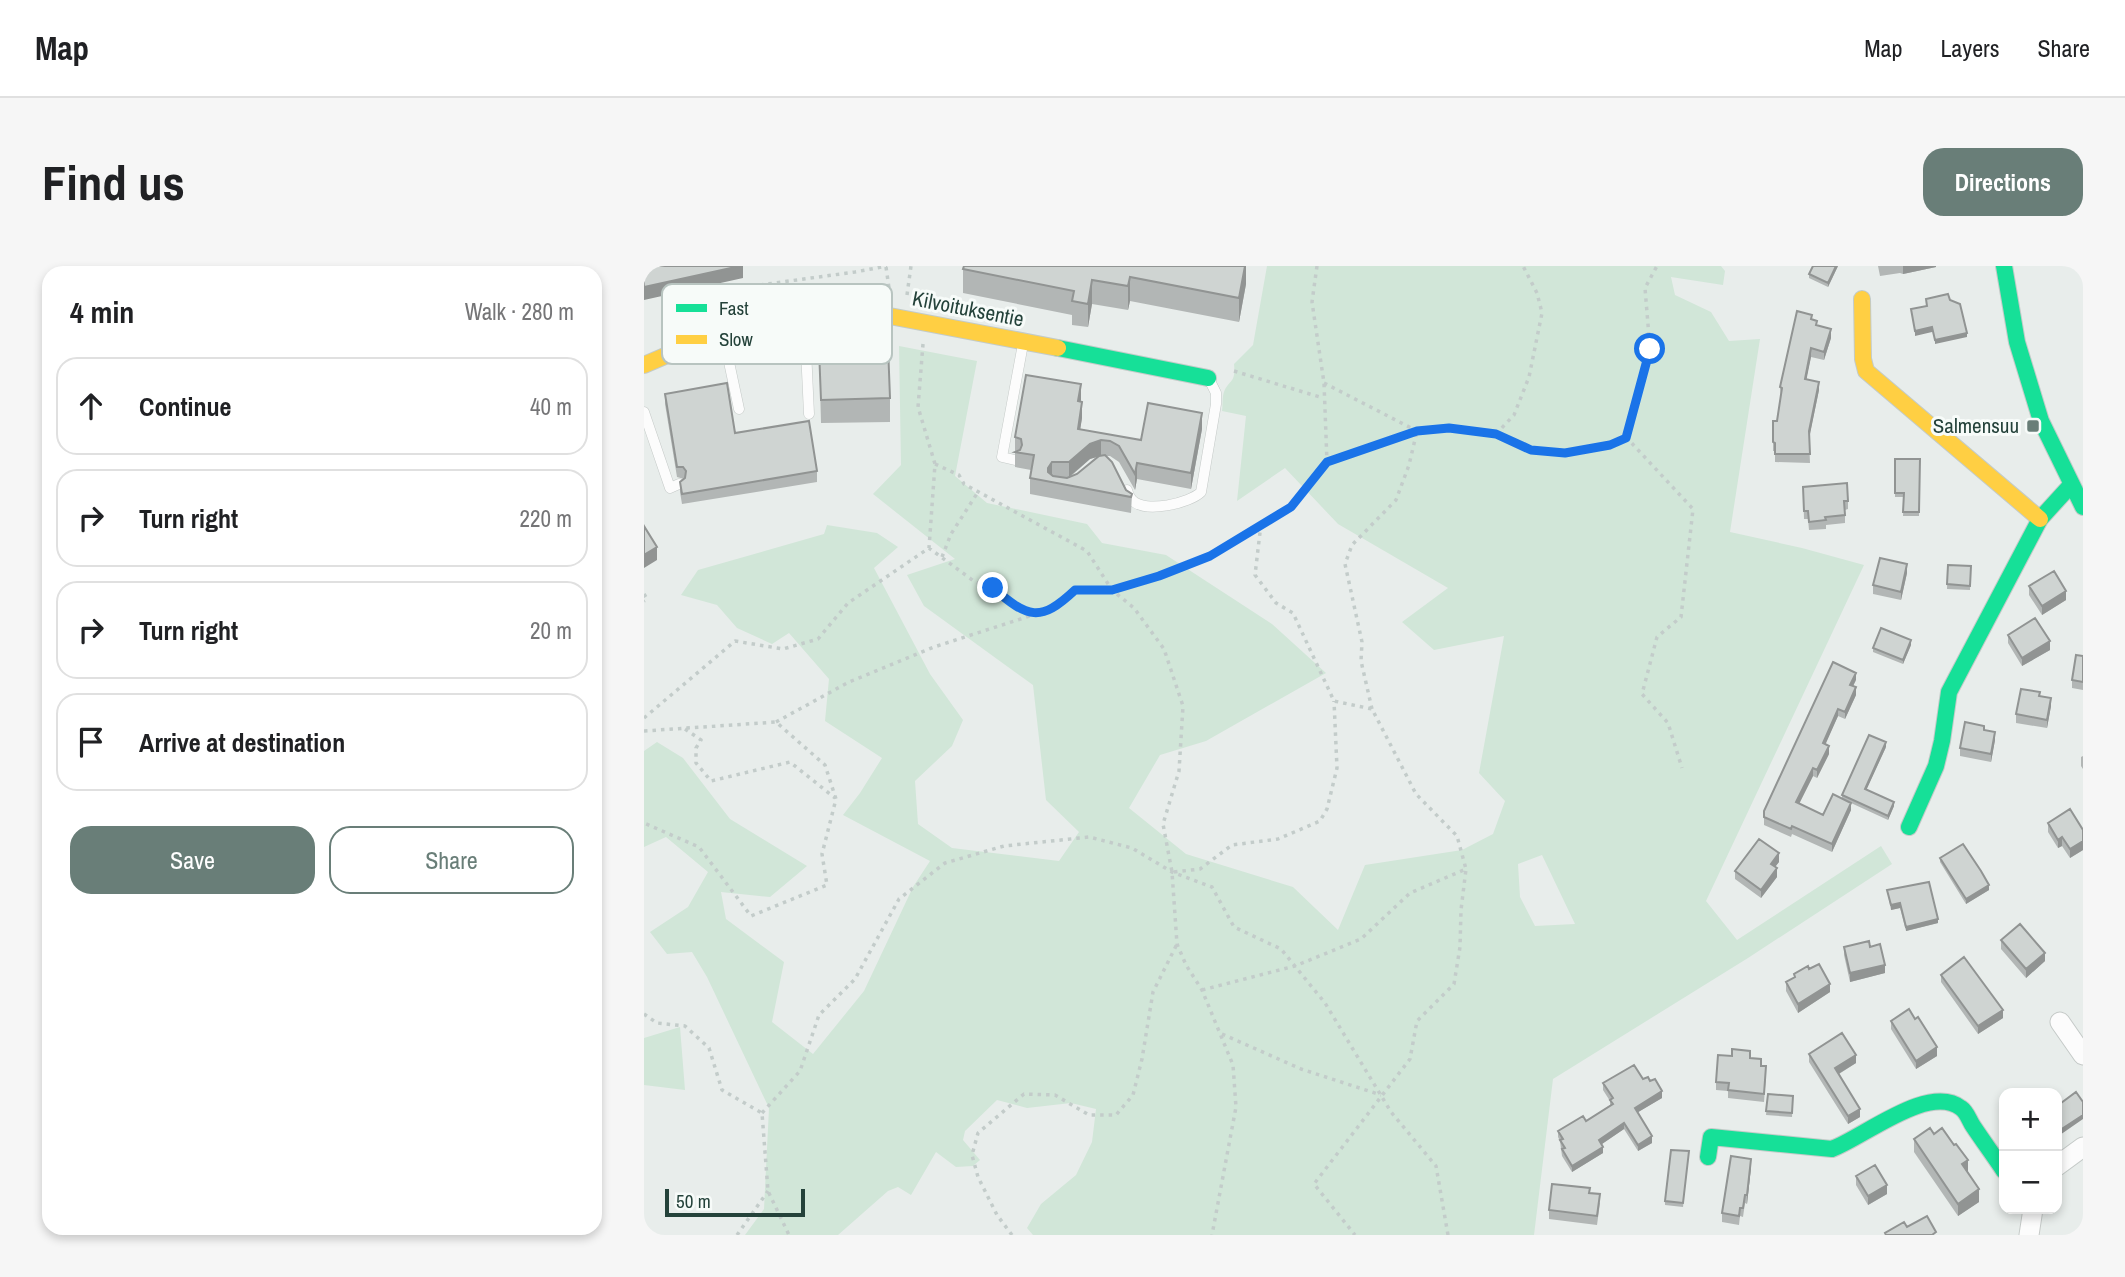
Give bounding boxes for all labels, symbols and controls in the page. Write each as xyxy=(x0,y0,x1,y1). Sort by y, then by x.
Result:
text: Map xyxy=(35,26,89,70)
text: Map xyxy=(1864,32,1902,64)
text: Layers xyxy=(1940,32,1999,64)
text: Share xyxy=(2037,32,2090,64)
button: Directions xyxy=(1923,148,2083,216)
text: Find us xyxy=(42,149,185,215)
street label: Kilvoituksentie xyxy=(910,283,1026,334)
legend xyxy=(662,284,892,364)
text: 4 min xyxy=(70,292,134,332)
text: Fast xyxy=(719,295,749,321)
text: Walk · 280 m xyxy=(465,296,574,327)
text: Slow xyxy=(719,326,754,352)
route start xyxy=(1634,333,1665,364)
icon: ahead xyxy=(72,387,110,425)
text: Continue xyxy=(139,389,231,424)
text: 40 m xyxy=(530,391,572,422)
place label: Salmensuu xyxy=(1933,411,2019,440)
marker: Salmensuu xyxy=(2025,418,2041,434)
icon: right xyxy=(72,499,110,537)
text: Turn right xyxy=(139,501,238,536)
text: 220 m xyxy=(520,503,572,534)
route end xyxy=(977,572,1008,603)
icon: right xyxy=(72,611,110,649)
text: Turn right xyxy=(139,613,238,648)
text: 20 m xyxy=(530,615,572,646)
icon: arrive xyxy=(72,723,110,761)
text: Arrive at destination xyxy=(139,725,345,760)
button: Save xyxy=(70,826,315,894)
button: Share xyxy=(329,826,574,894)
map controls xyxy=(1999,1088,2062,1214)
button: + xyxy=(1999,1088,2062,1151)
button: − xyxy=(1999,1151,2062,1214)
scale bar xyxy=(665,1186,805,1218)
text: 50 m xyxy=(676,1188,711,1214)

